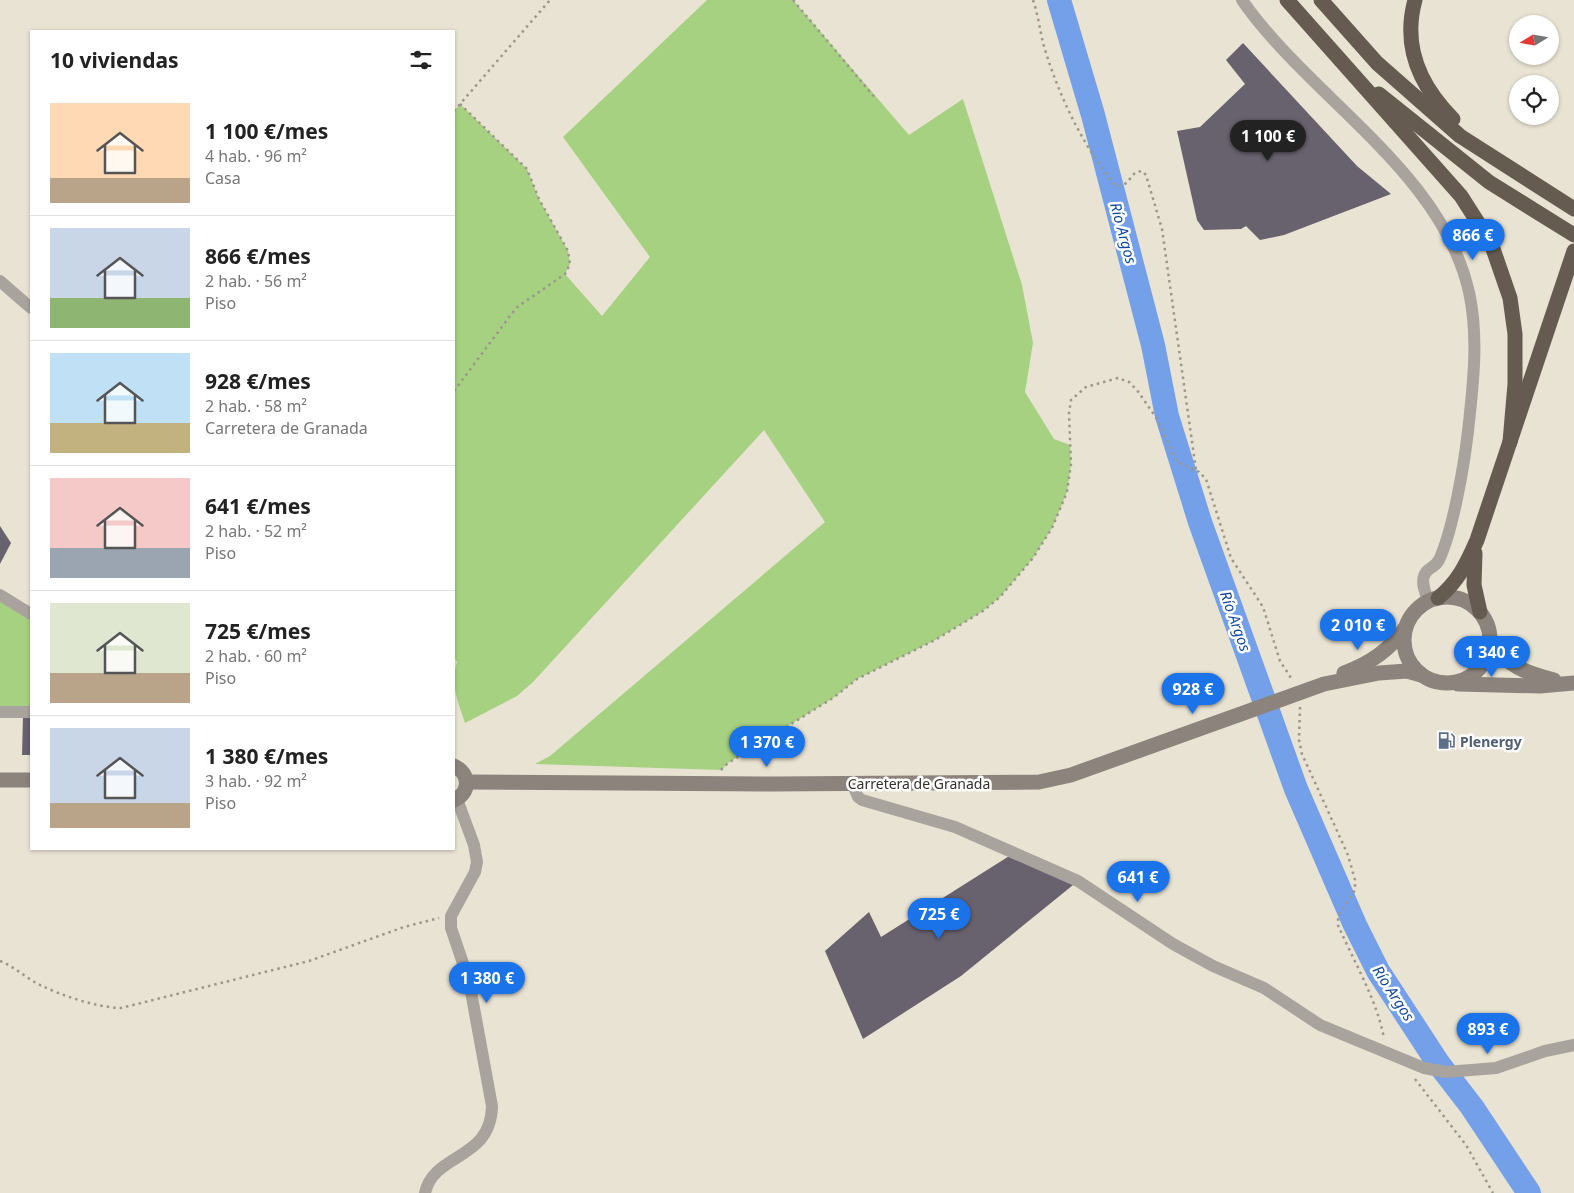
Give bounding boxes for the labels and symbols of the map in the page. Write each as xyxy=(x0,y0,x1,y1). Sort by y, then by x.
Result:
north arrow xyxy=(1509,15,1559,65)
pin: 1 100 € xyxy=(1222,120,1314,162)
water label: Río Argos xyxy=(1106,200,1142,266)
pin: 866 € xyxy=(1438,218,1508,261)
water label: Río Argos xyxy=(1216,588,1256,654)
pin: 2 010 € xyxy=(1312,608,1404,651)
pin: 1 340 € xyxy=(1446,636,1538,678)
pin: 928 € xyxy=(1158,672,1228,715)
pin: 1 370 € xyxy=(721,726,813,768)
fuel station icon: Plenergy xyxy=(1436,731,1456,751)
place label: Plenergy xyxy=(1460,732,1522,751)
street label: Carretera de Granada xyxy=(848,774,990,793)
pin: 641 € xyxy=(1103,860,1173,903)
pin: 725 € xyxy=(904,898,974,940)
water label: Río Argos xyxy=(1369,961,1420,1025)
pin: 1 380 € xyxy=(441,962,533,1004)
pin: 893 € xyxy=(1453,1012,1523,1055)

